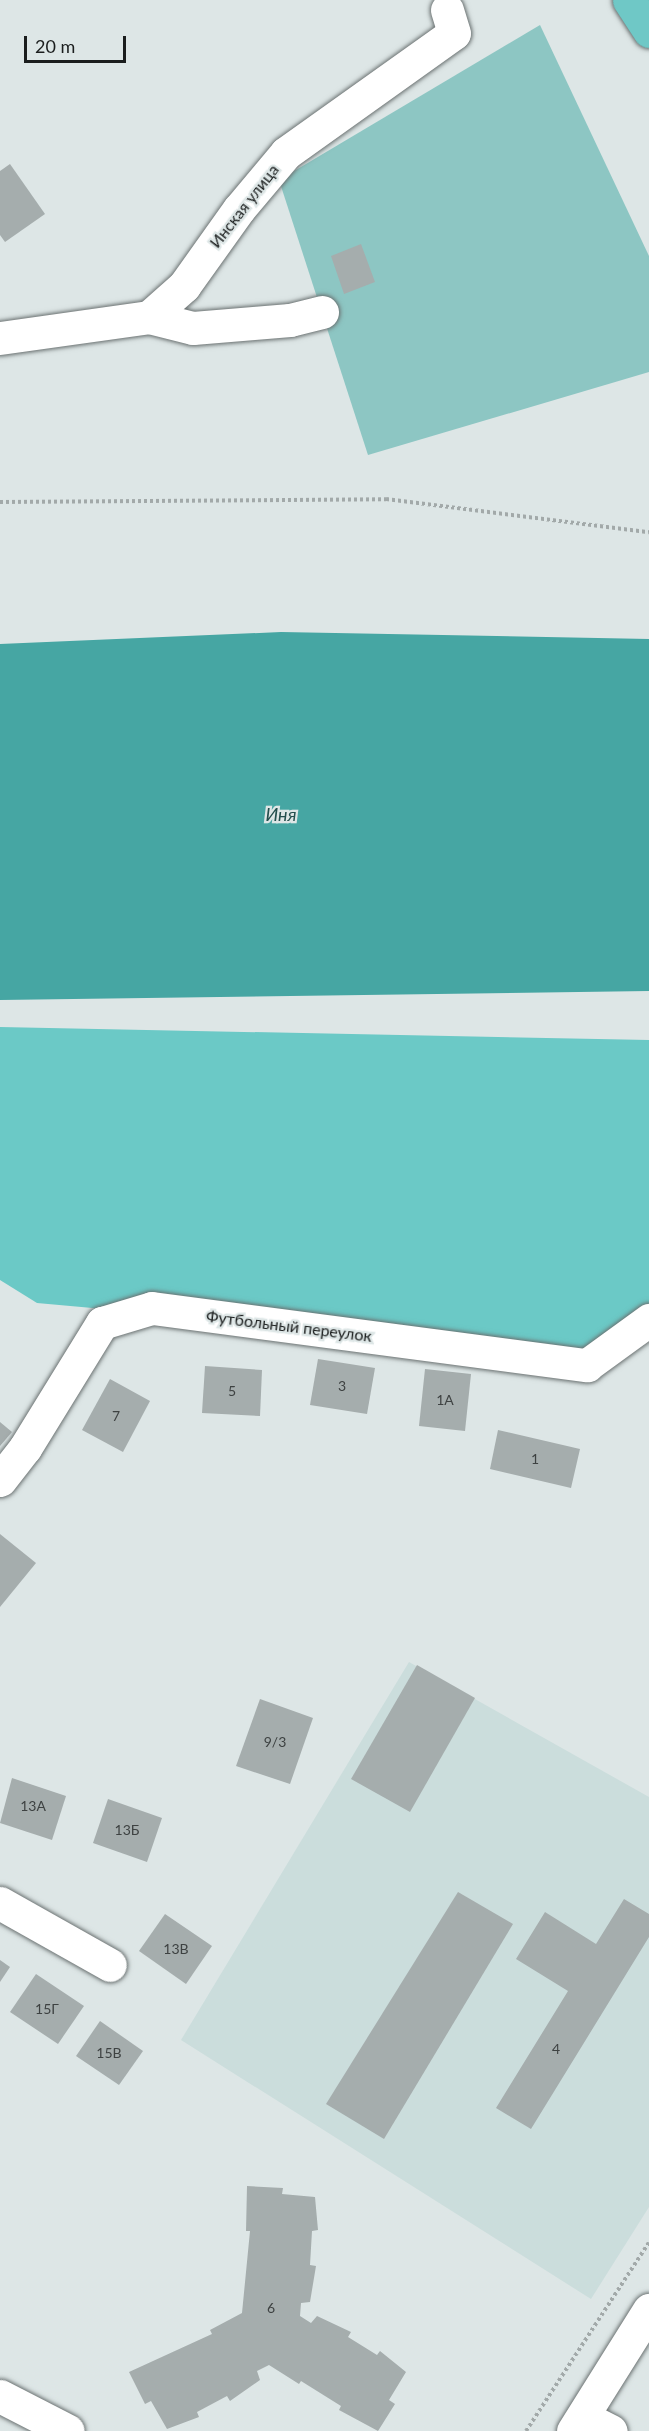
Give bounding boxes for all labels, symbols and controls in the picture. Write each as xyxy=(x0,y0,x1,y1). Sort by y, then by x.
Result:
scale bar xyxy=(27,24,129,62)
text: 20 m xyxy=(35,35,75,57)
street label: Инская улица xyxy=(205,160,283,252)
water label: Иня xyxy=(265,803,297,825)
street label: Футбольный переулок xyxy=(205,1306,373,1346)
house number: 3 xyxy=(338,1378,346,1394)
house number: 5 xyxy=(228,1383,236,1399)
house number: 1А xyxy=(436,1392,454,1408)
house number: 7 xyxy=(112,1408,120,1424)
house number: 1 xyxy=(531,1451,539,1467)
house number: 9/3 xyxy=(264,1734,286,1750)
house number: 13А xyxy=(20,1798,46,1814)
house number: 13Б xyxy=(115,1822,139,1838)
house number: 13В xyxy=(163,1941,189,1957)
house number: 15Г xyxy=(35,2001,59,2017)
house number: 4 xyxy=(552,2041,560,2057)
house number: 15В xyxy=(96,2045,122,2061)
house number: 6 xyxy=(267,2300,275,2316)

